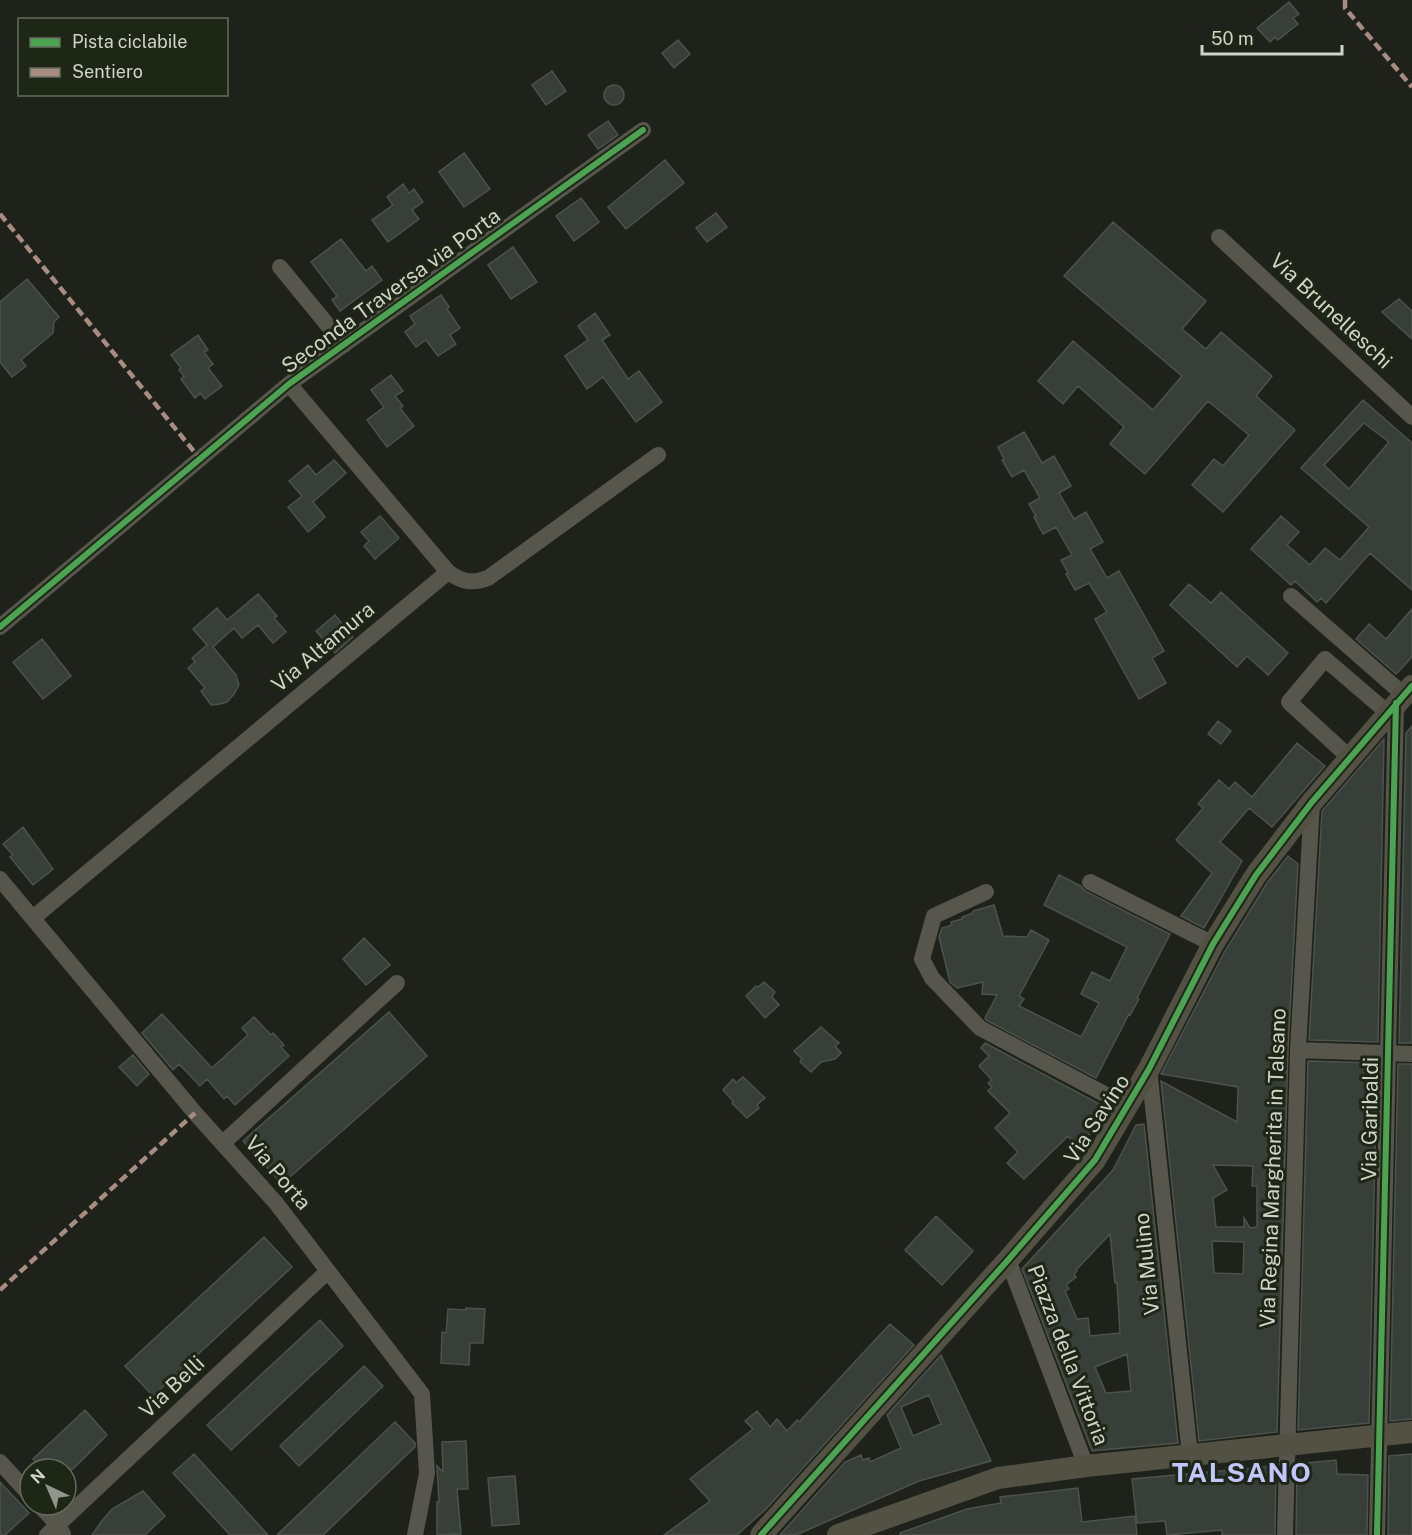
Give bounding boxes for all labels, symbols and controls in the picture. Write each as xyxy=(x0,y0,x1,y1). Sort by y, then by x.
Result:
legend xyxy=(18,18,228,96)
scale bar xyxy=(1202,18,1342,56)
text: 50 m xyxy=(1211,28,1254,49)
text: Pista ciclabile xyxy=(72,31,187,52)
text: Sentiero xyxy=(72,61,143,82)
street label: Seconda Traversa via Porta xyxy=(276,203,505,378)
street label: Via Brunelleschi xyxy=(1265,248,1397,374)
street label: Via Altamura xyxy=(266,596,379,697)
street label: Via Regina Margherita in Talsano xyxy=(1254,1008,1291,1328)
street label: Via Garibaldi xyxy=(1356,1057,1383,1181)
street label: Via Savino xyxy=(1059,1069,1135,1168)
street label: Via Porta xyxy=(240,1131,316,1215)
street label: Via Mulino xyxy=(1129,1212,1164,1316)
street label: Piazza della Vittoria xyxy=(1023,1261,1114,1449)
street label: Via Belli xyxy=(134,1350,209,1423)
district label: TALSANO xyxy=(1172,1456,1312,1488)
north arrow xyxy=(18,1457,78,1517)
text: N xyxy=(27,1465,49,1488)

